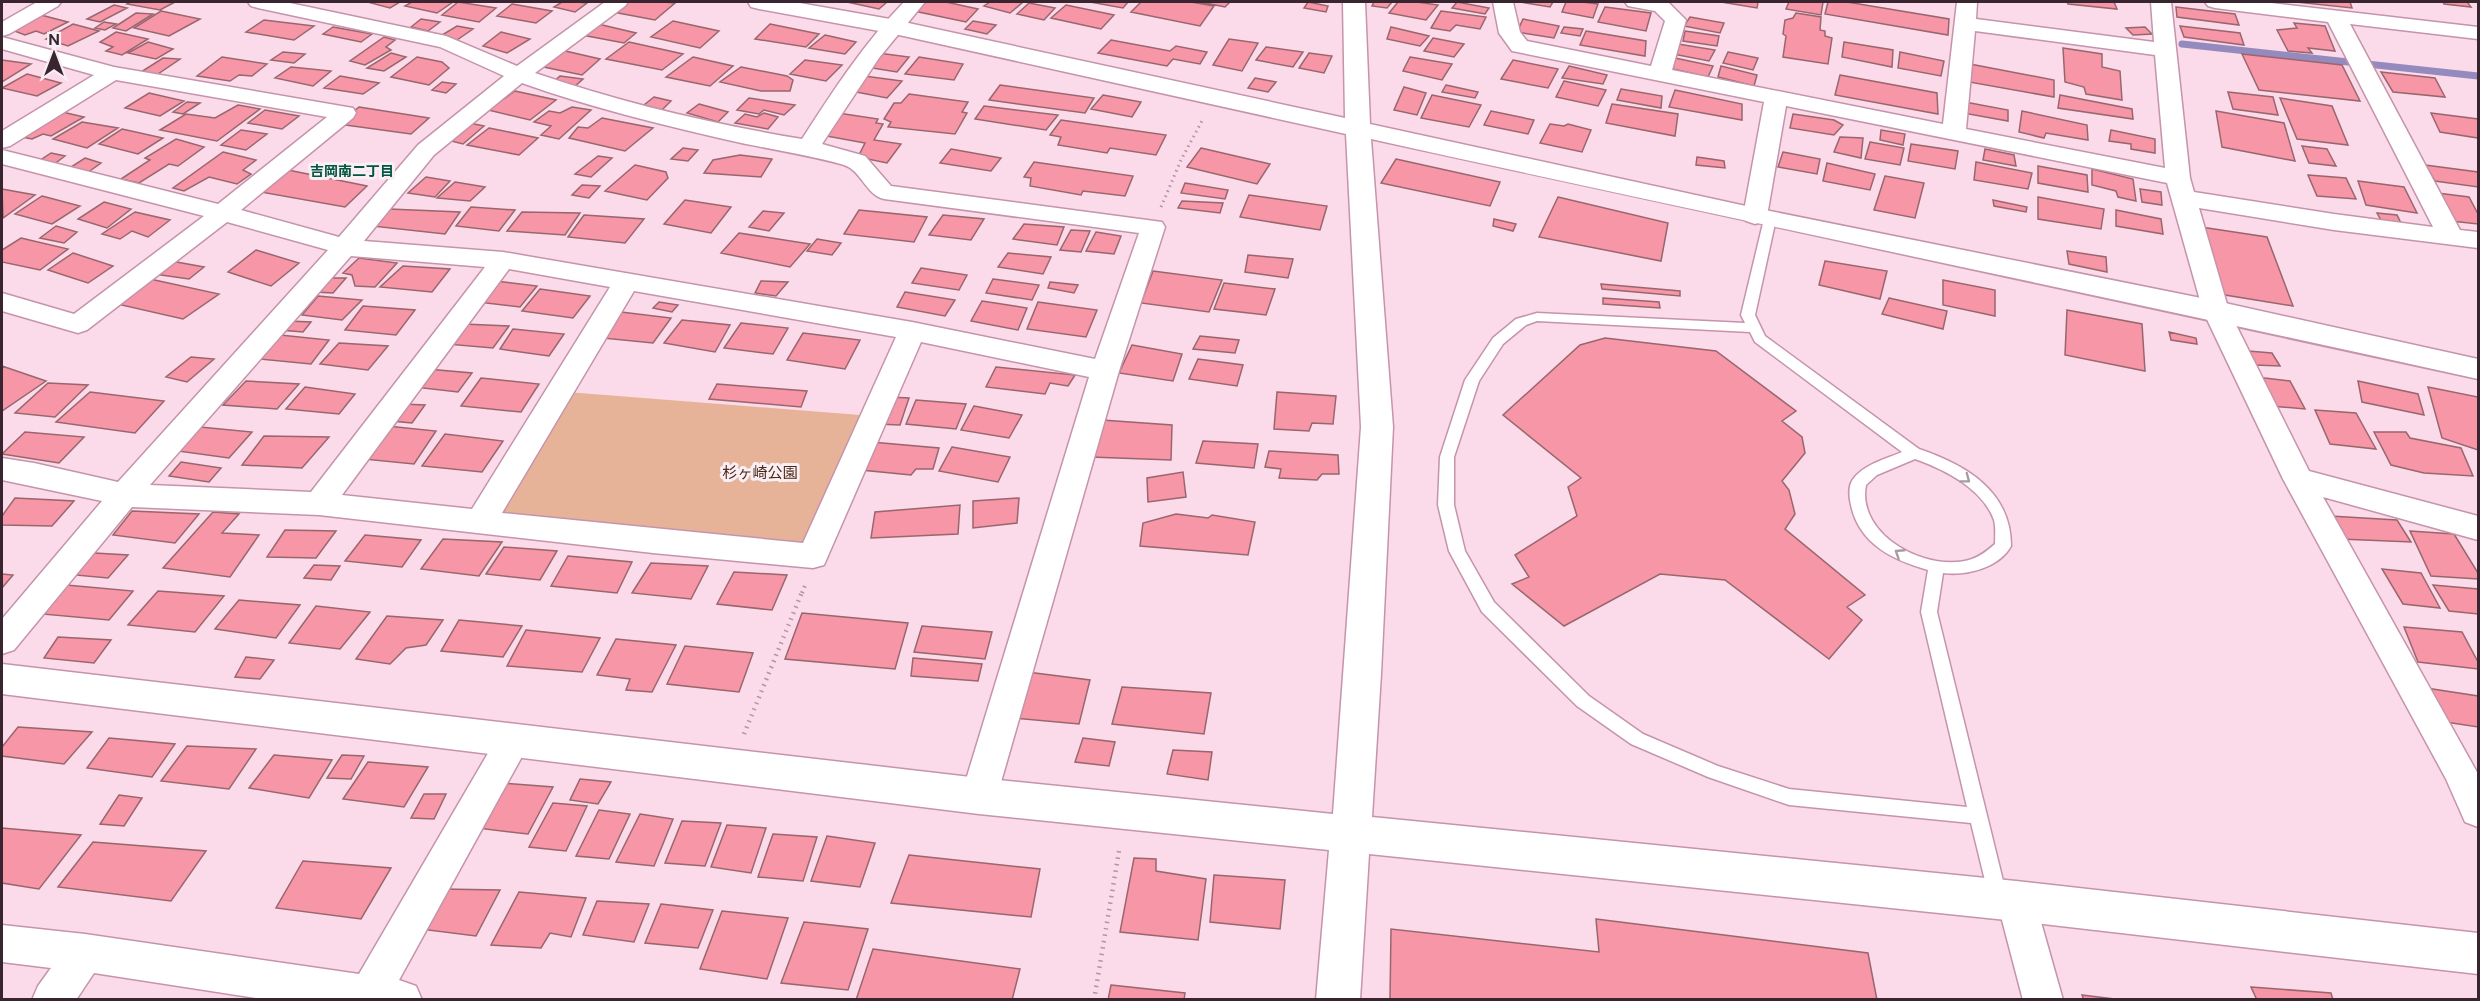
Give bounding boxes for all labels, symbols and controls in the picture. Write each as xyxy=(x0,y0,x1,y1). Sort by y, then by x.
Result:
north arrow xyxy=(24,24,84,84)
text: N xyxy=(48,29,60,50)
district label: 吉岡南二丁目 xyxy=(310,162,394,180)
park label: 杉ヶ崎公園 xyxy=(722,463,798,483)
one-way arrow xyxy=(1959,471,1970,482)
one-way arrow xyxy=(1895,549,1905,561)

